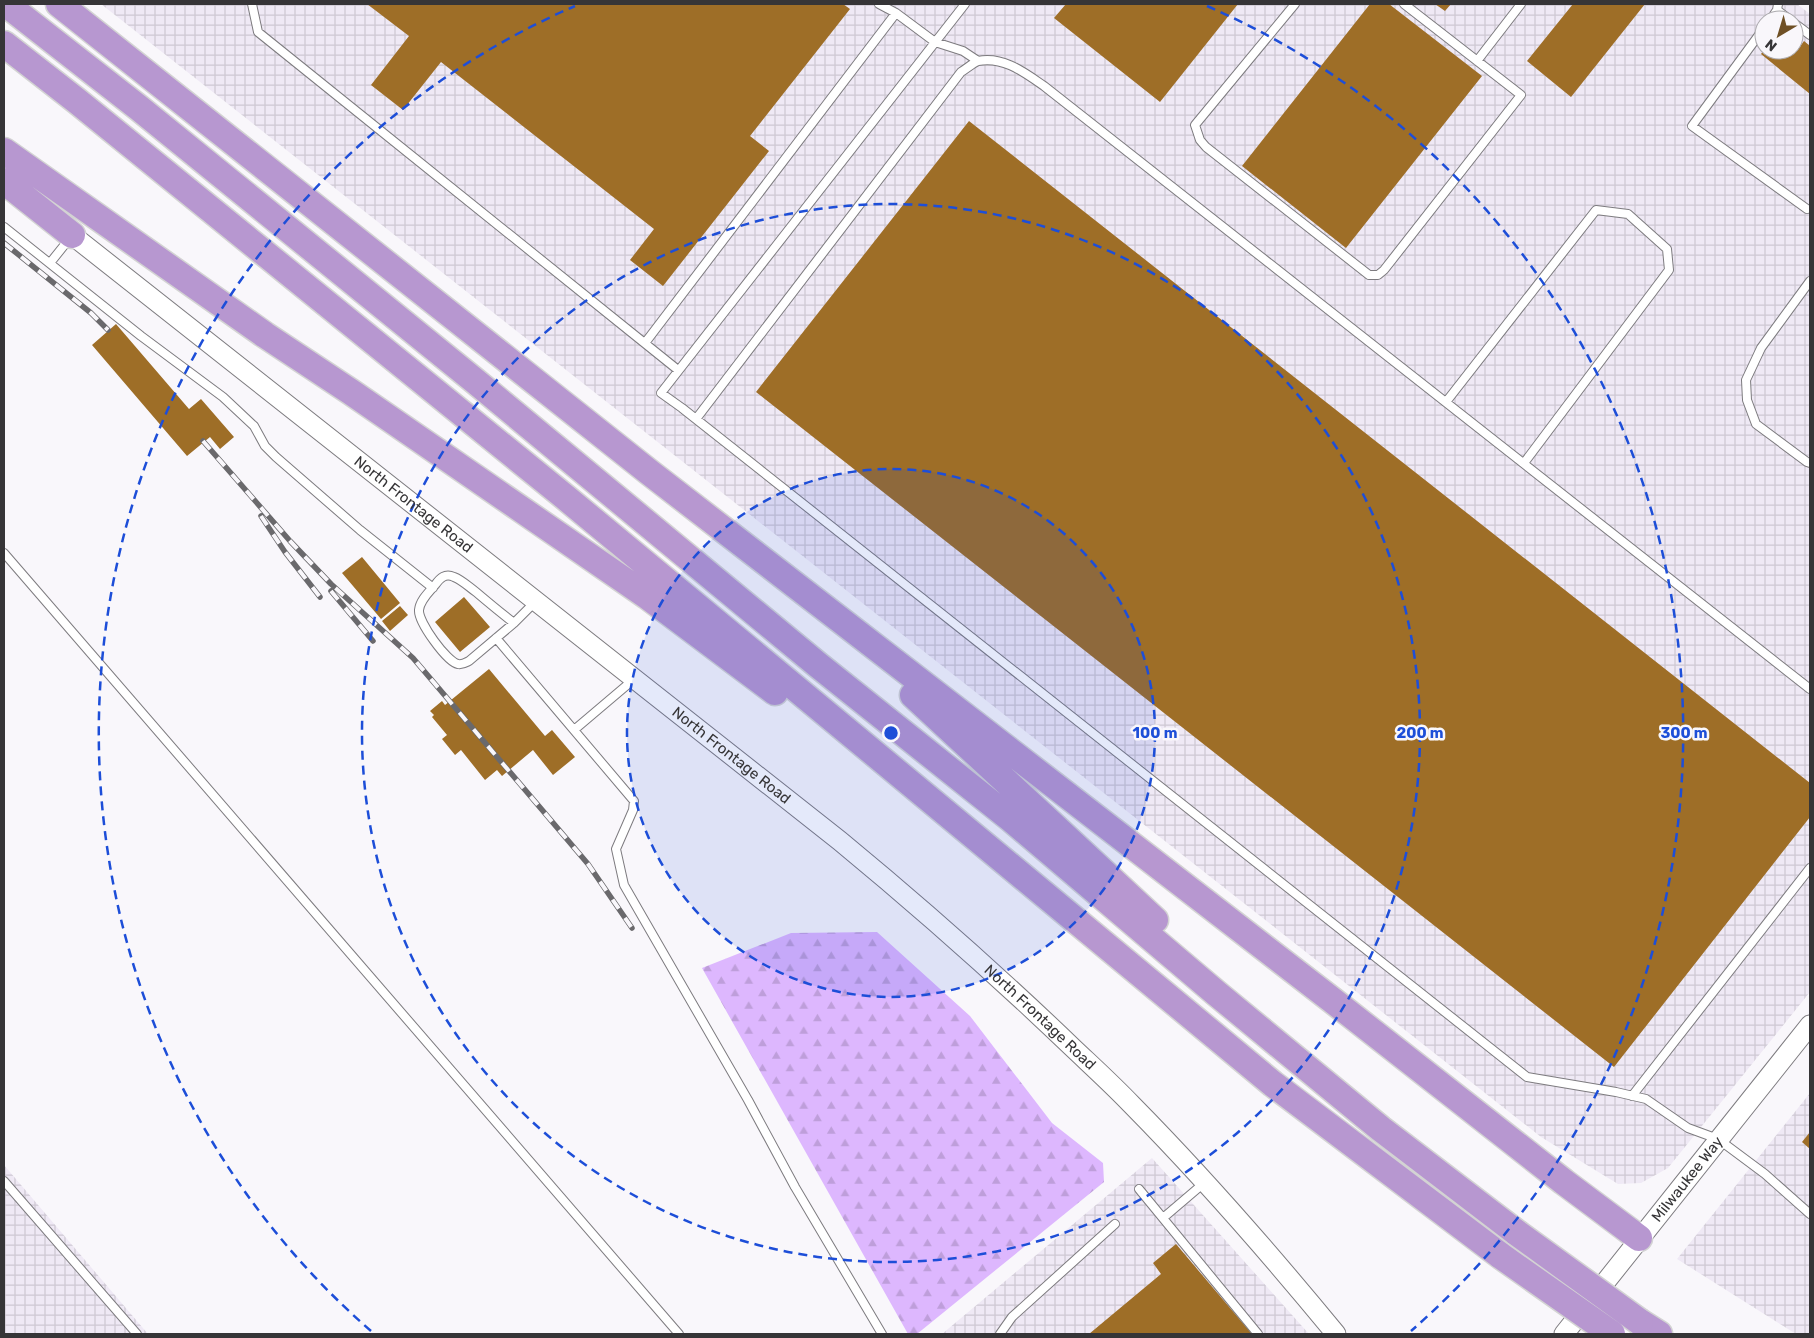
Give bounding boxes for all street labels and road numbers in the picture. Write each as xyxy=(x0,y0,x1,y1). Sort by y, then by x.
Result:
street label: North Frontage Road xyxy=(351,452,476,557)
street label: North Frontage Road xyxy=(669,703,794,808)
street label: North Frontage Road xyxy=(981,961,1100,1074)
street label: Milwaukee Way xyxy=(1648,1133,1727,1225)

